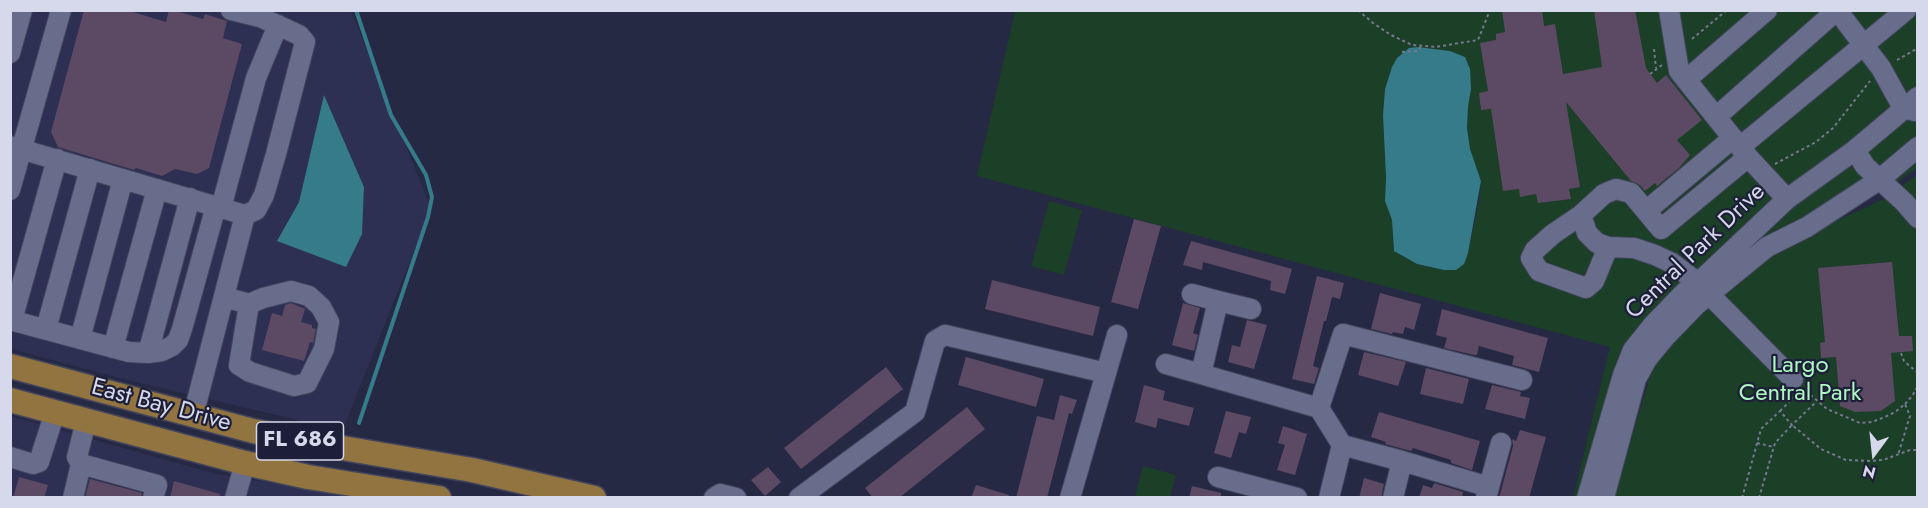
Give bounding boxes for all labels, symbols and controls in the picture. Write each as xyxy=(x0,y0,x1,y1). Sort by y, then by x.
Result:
street label: Central Park Drive xyxy=(1620,178,1772,326)
park label: Largo Central Park xyxy=(1739,352,1861,408)
street label: East Bay Drive xyxy=(88,374,234,438)
road number: FL 686 xyxy=(256,422,344,460)
north arrow xyxy=(1844,424,1904,484)
text: N xyxy=(1860,459,1878,485)

